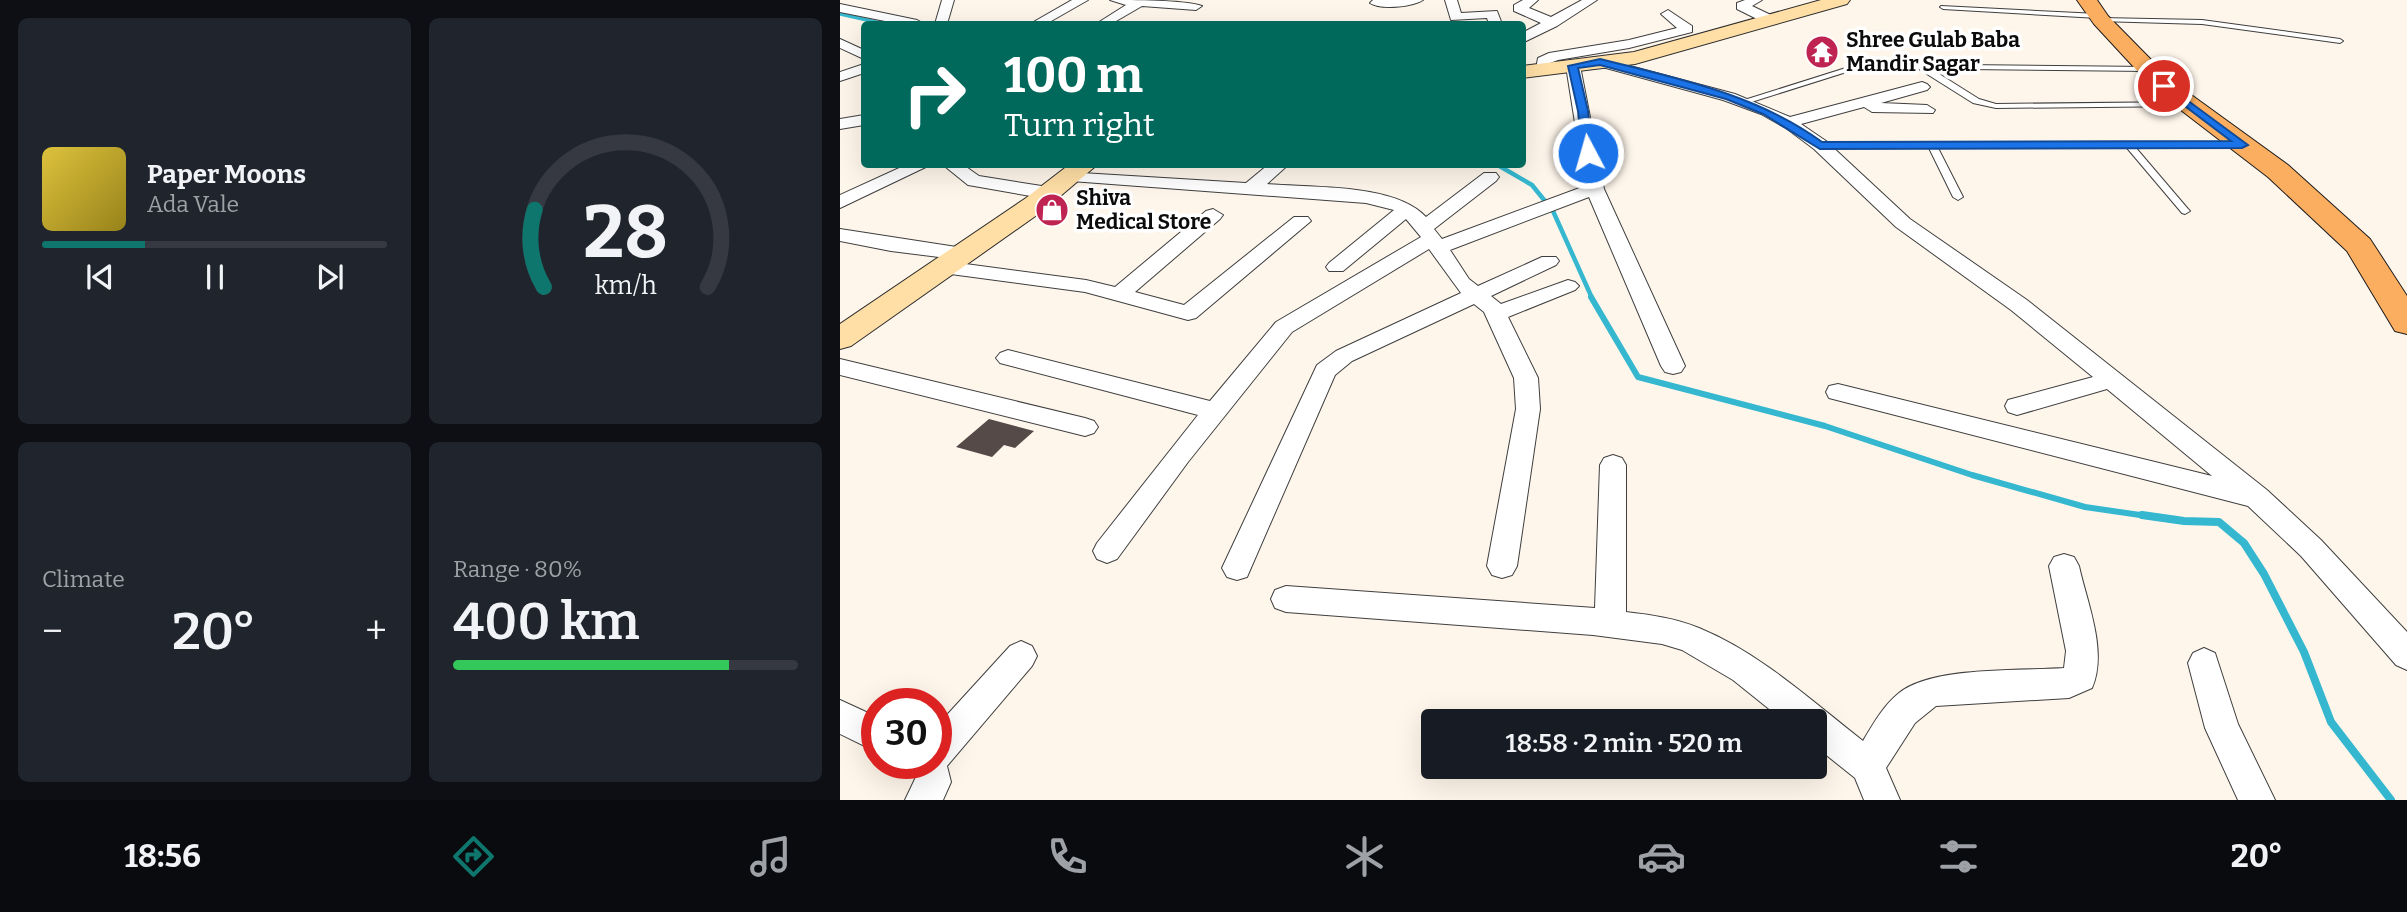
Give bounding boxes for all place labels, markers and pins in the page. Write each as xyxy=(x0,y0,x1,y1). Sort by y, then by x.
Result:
place label: Shree Gulab Baba Mandir Sagar xyxy=(1846,27,2020,77)
temple icon: Shree Gulab Baba Mandir Sagar xyxy=(1803,33,1841,71)
pin xyxy=(2134,56,2194,116)
place label: Shiva Medical Store xyxy=(1076,185,1211,235)
shop icon: Shiva Medical Store xyxy=(1033,191,1071,229)

